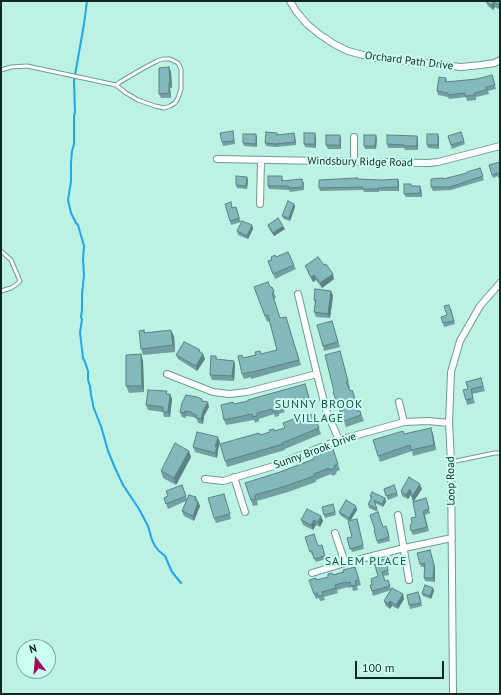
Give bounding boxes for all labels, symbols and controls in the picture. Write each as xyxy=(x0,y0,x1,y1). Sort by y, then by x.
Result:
street label: Orchard Path Drive xyxy=(364,49,454,73)
street label: Windsbury Ridge Road xyxy=(307,154,413,170)
district label: SUNNY BROOK VILLAGE xyxy=(275,398,363,426)
street label: Sunny Brook Drive xyxy=(272,430,358,472)
street label: Loop Road xyxy=(444,456,458,506)
district label: SALEM PLACE xyxy=(325,555,407,569)
north arrow xyxy=(16,639,56,679)
text: N xyxy=(28,641,38,656)
scale bar xyxy=(357,653,446,679)
text: 100 m xyxy=(362,660,395,675)

